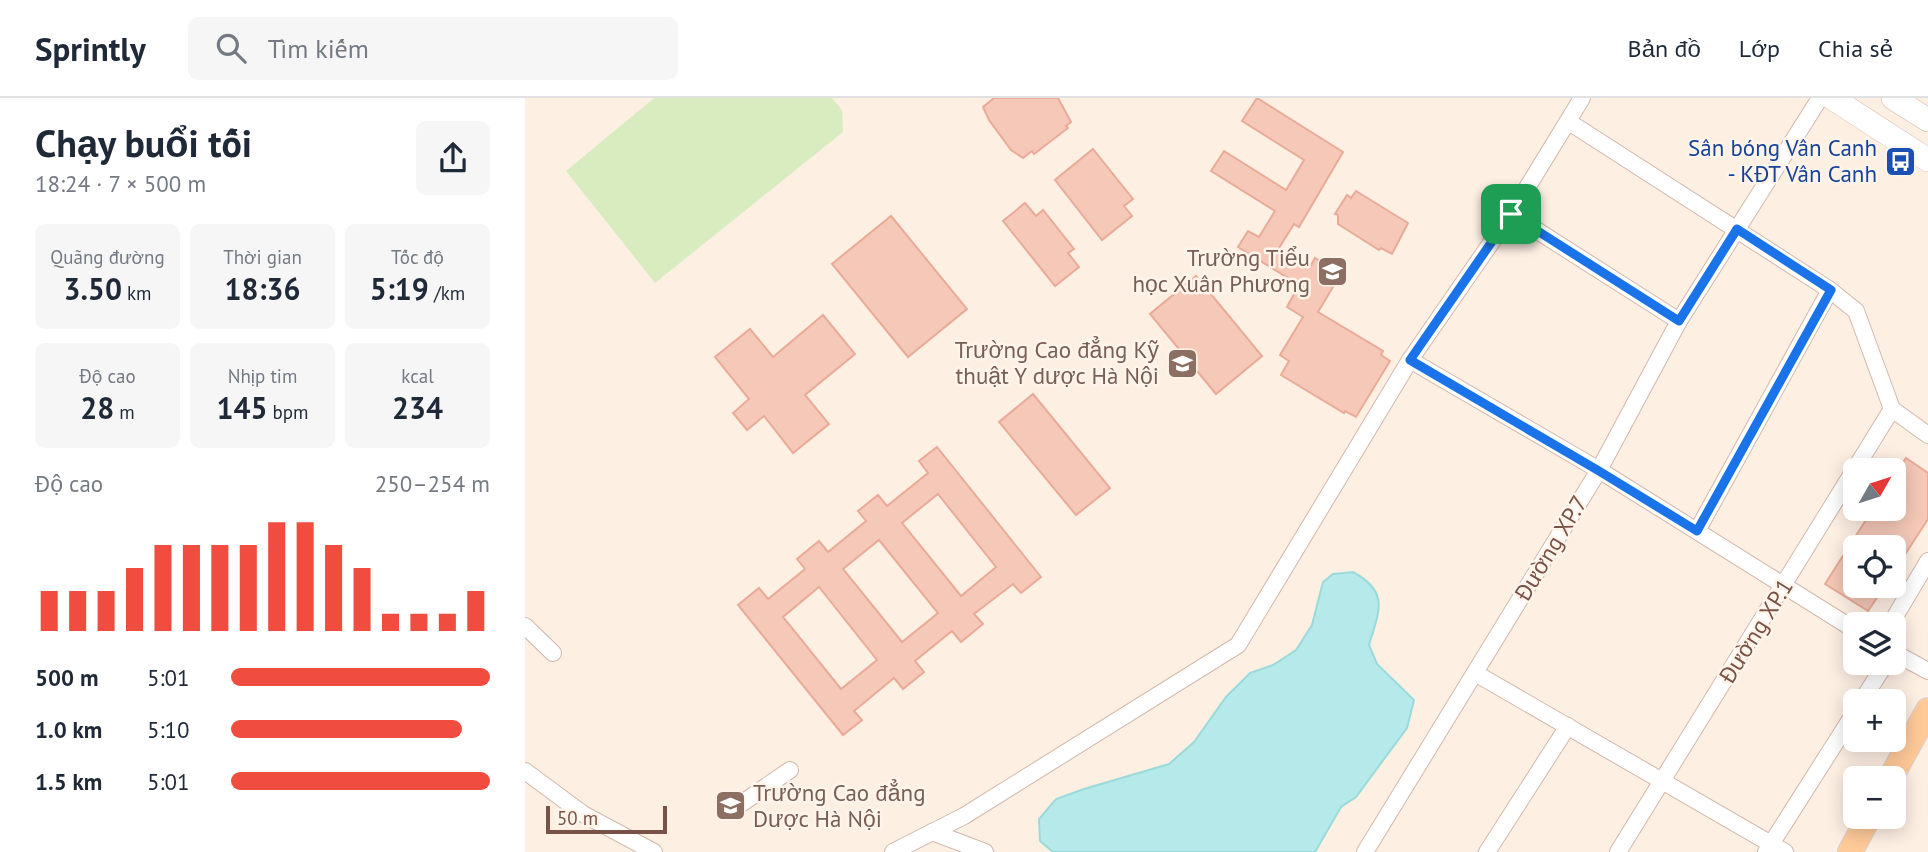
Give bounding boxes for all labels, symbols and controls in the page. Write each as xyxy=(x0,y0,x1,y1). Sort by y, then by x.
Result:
search box xyxy=(188,17,678,80)
text: Sprintly xyxy=(35,27,146,70)
icon: search xyxy=(212,29,250,67)
text: Tìm kiếm xyxy=(268,32,369,65)
text: Bản đồ xyxy=(1628,33,1701,64)
text: Lớp xyxy=(1739,33,1780,64)
text: Chia sẻ xyxy=(1818,33,1893,64)
text: Chạy buổi tối xyxy=(35,118,252,167)
button: share xyxy=(416,121,490,195)
place label: Sân bóng Vân Canh - KĐT Vân Canh xyxy=(1688,133,1877,188)
bus stop icon: Sân bóng Vân Canh - KĐT Vân Canh xyxy=(1883,144,1917,178)
text: 18:24 · 7 × 500 m xyxy=(35,169,206,198)
pin xyxy=(1481,184,1541,244)
icon: arrive xyxy=(1492,195,1530,233)
place label: Trường Tiểu học Xuân Phương xyxy=(1132,243,1310,298)
text: Quãng đường xyxy=(50,245,165,269)
text: Thời gian xyxy=(223,245,302,269)
text: Tốc độ xyxy=(391,245,444,269)
school or university icon: Trường Tiểu học Xuân Phương xyxy=(1316,254,1350,288)
text: 3.50 xyxy=(63,269,122,308)
text: 18:36 xyxy=(224,269,301,308)
text: 5:19 xyxy=(370,269,429,308)
text: km xyxy=(122,281,152,305)
text: /km xyxy=(429,281,465,305)
place label: Trường Cao đẳng Kỹ thuật Y dược Hà Nội xyxy=(955,335,1159,390)
school or university icon: Trường Cao đẳng Kỹ thuật Y dược Hà Nội xyxy=(1165,346,1199,380)
text: Độ cao xyxy=(79,364,136,388)
text: Nhịp tim xyxy=(228,364,297,388)
text: kcal xyxy=(401,364,434,388)
text: 28 xyxy=(80,388,114,427)
text: 145 xyxy=(216,388,267,427)
text: 234 xyxy=(392,388,443,427)
text: m xyxy=(114,400,135,424)
text: bpm xyxy=(267,400,309,424)
north arrow xyxy=(1843,458,1906,522)
map controls xyxy=(1843,458,1906,829)
text: Độ cao xyxy=(35,469,103,498)
text: 250–254 m xyxy=(375,469,490,498)
street label: Đường XP.7 xyxy=(1507,490,1593,606)
button: locate xyxy=(1843,535,1906,598)
street label: Đường XP.1 xyxy=(1712,573,1799,689)
button: layers xyxy=(1843,612,1906,675)
text: 500 m xyxy=(35,663,98,692)
text: 5:01 xyxy=(147,663,190,692)
button: + xyxy=(1843,689,1906,752)
text: 1.0 km xyxy=(35,715,102,744)
text: 5:10 xyxy=(147,715,190,744)
button: − xyxy=(1843,766,1906,829)
text: 1.5 km xyxy=(35,767,102,796)
text: 5:01 xyxy=(147,767,190,796)
place label: Trường Cao đẳng Dược Hà Nội xyxy=(753,778,926,833)
school or university icon: Trường Cao đẳng Dược Hà Nội xyxy=(713,789,747,823)
scale bar xyxy=(546,803,667,835)
text: 50 m xyxy=(557,806,598,830)

